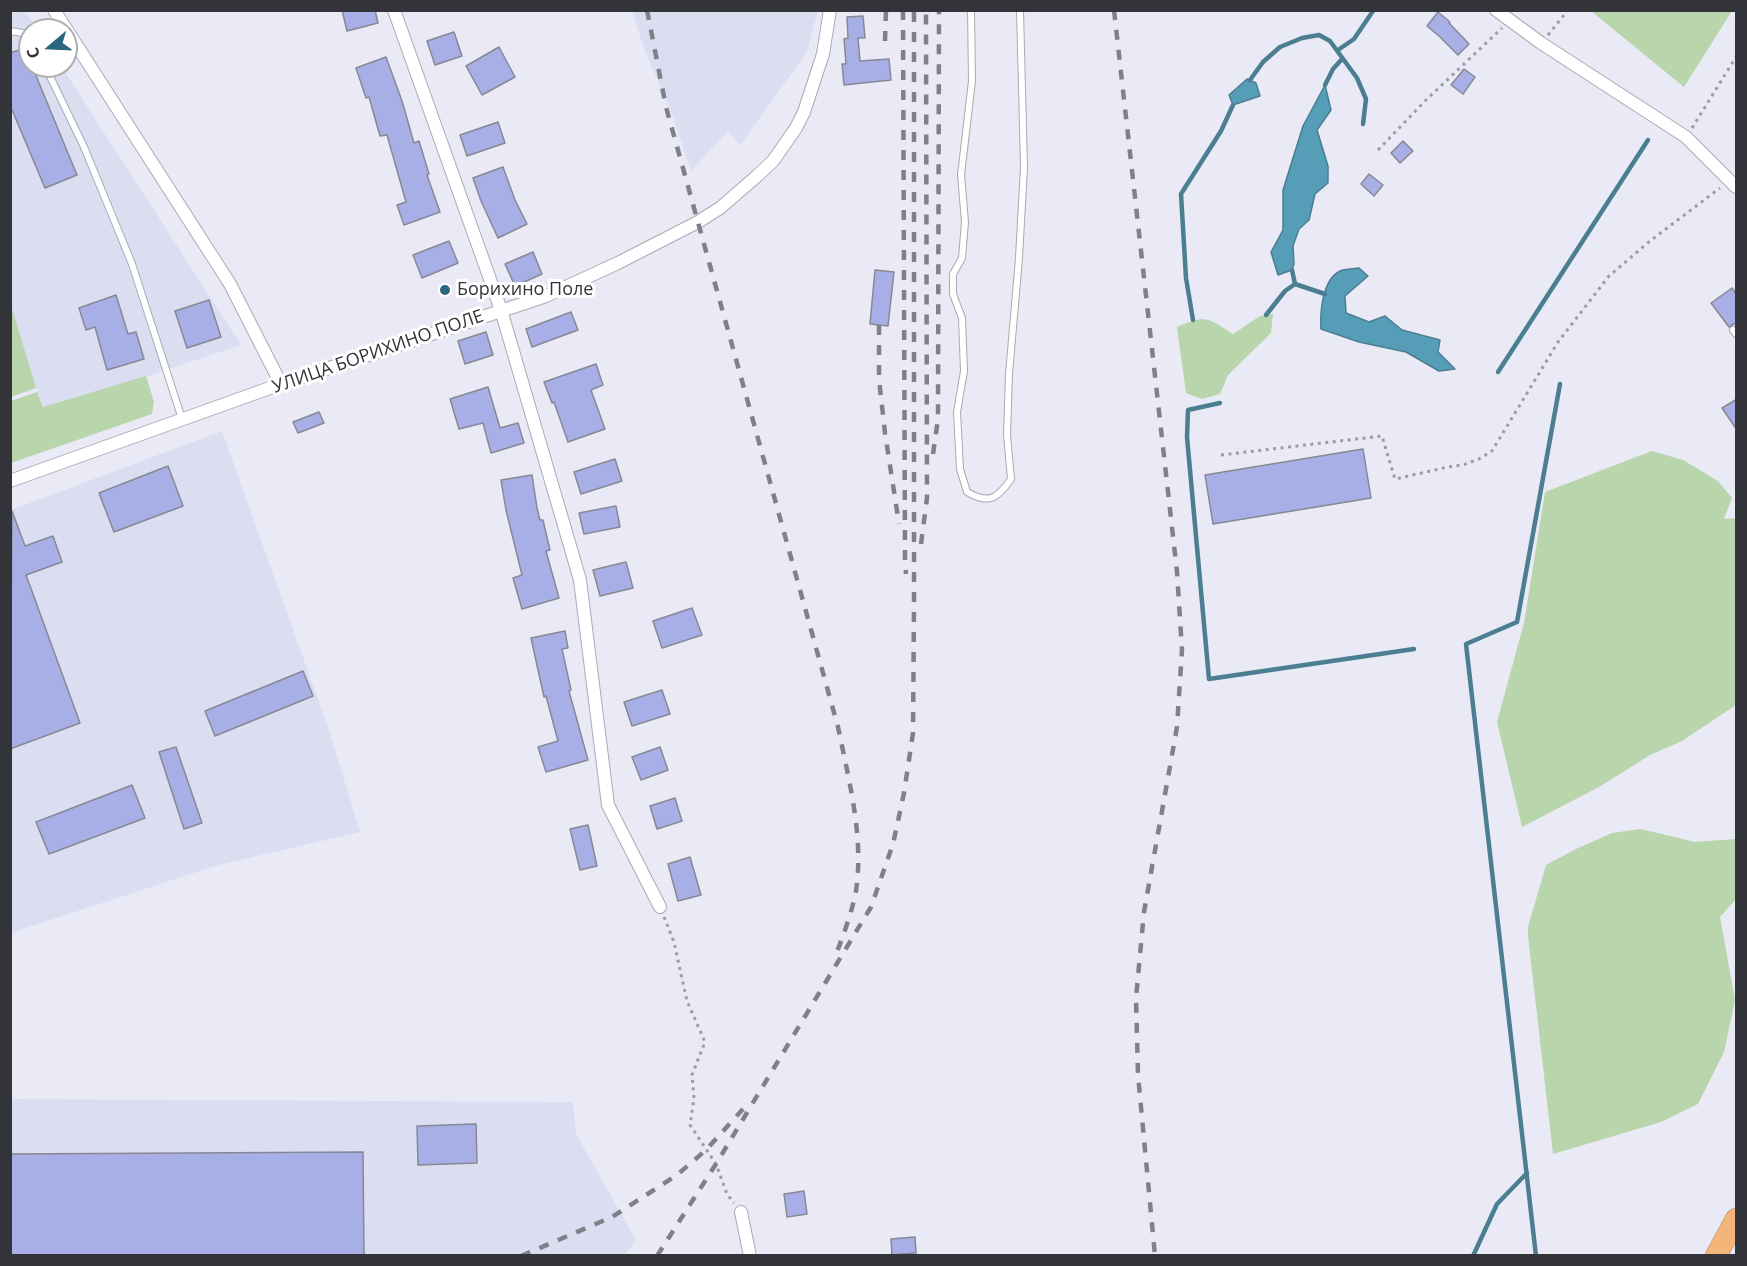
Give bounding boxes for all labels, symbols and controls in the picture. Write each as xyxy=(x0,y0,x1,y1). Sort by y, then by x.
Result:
north arrow xyxy=(18,18,78,78)
text: С xyxy=(21,45,45,62)
place label: Борихино Поле xyxy=(457,279,593,301)
marker: Борихино Поле xyxy=(438,283,452,297)
street label: УЛИЦА БОРИХИНО ПОЛЕ xyxy=(269,306,487,398)

